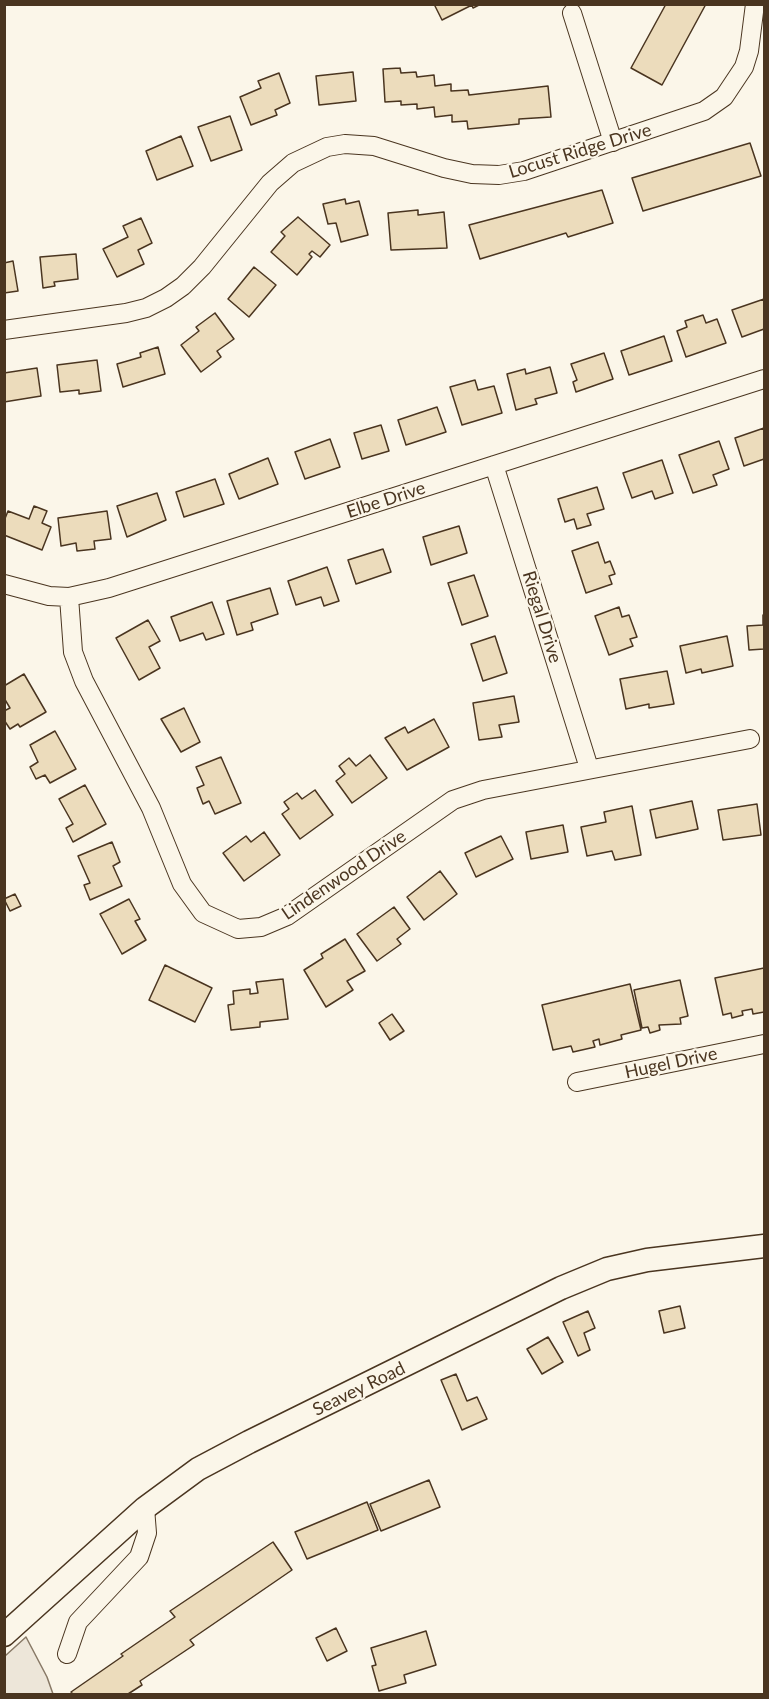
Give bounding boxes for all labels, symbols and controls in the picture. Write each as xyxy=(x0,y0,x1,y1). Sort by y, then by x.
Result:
street label: Locust Ridge Drive xyxy=(506,119,654,183)
street label: Elbe Drive xyxy=(344,477,428,523)
street label: Riegal Drive xyxy=(518,568,566,666)
street label: Lindenwood Drive xyxy=(278,825,410,925)
street label: Hugel Drive xyxy=(623,1043,719,1083)
street label: Seavey Road xyxy=(309,1357,409,1421)

